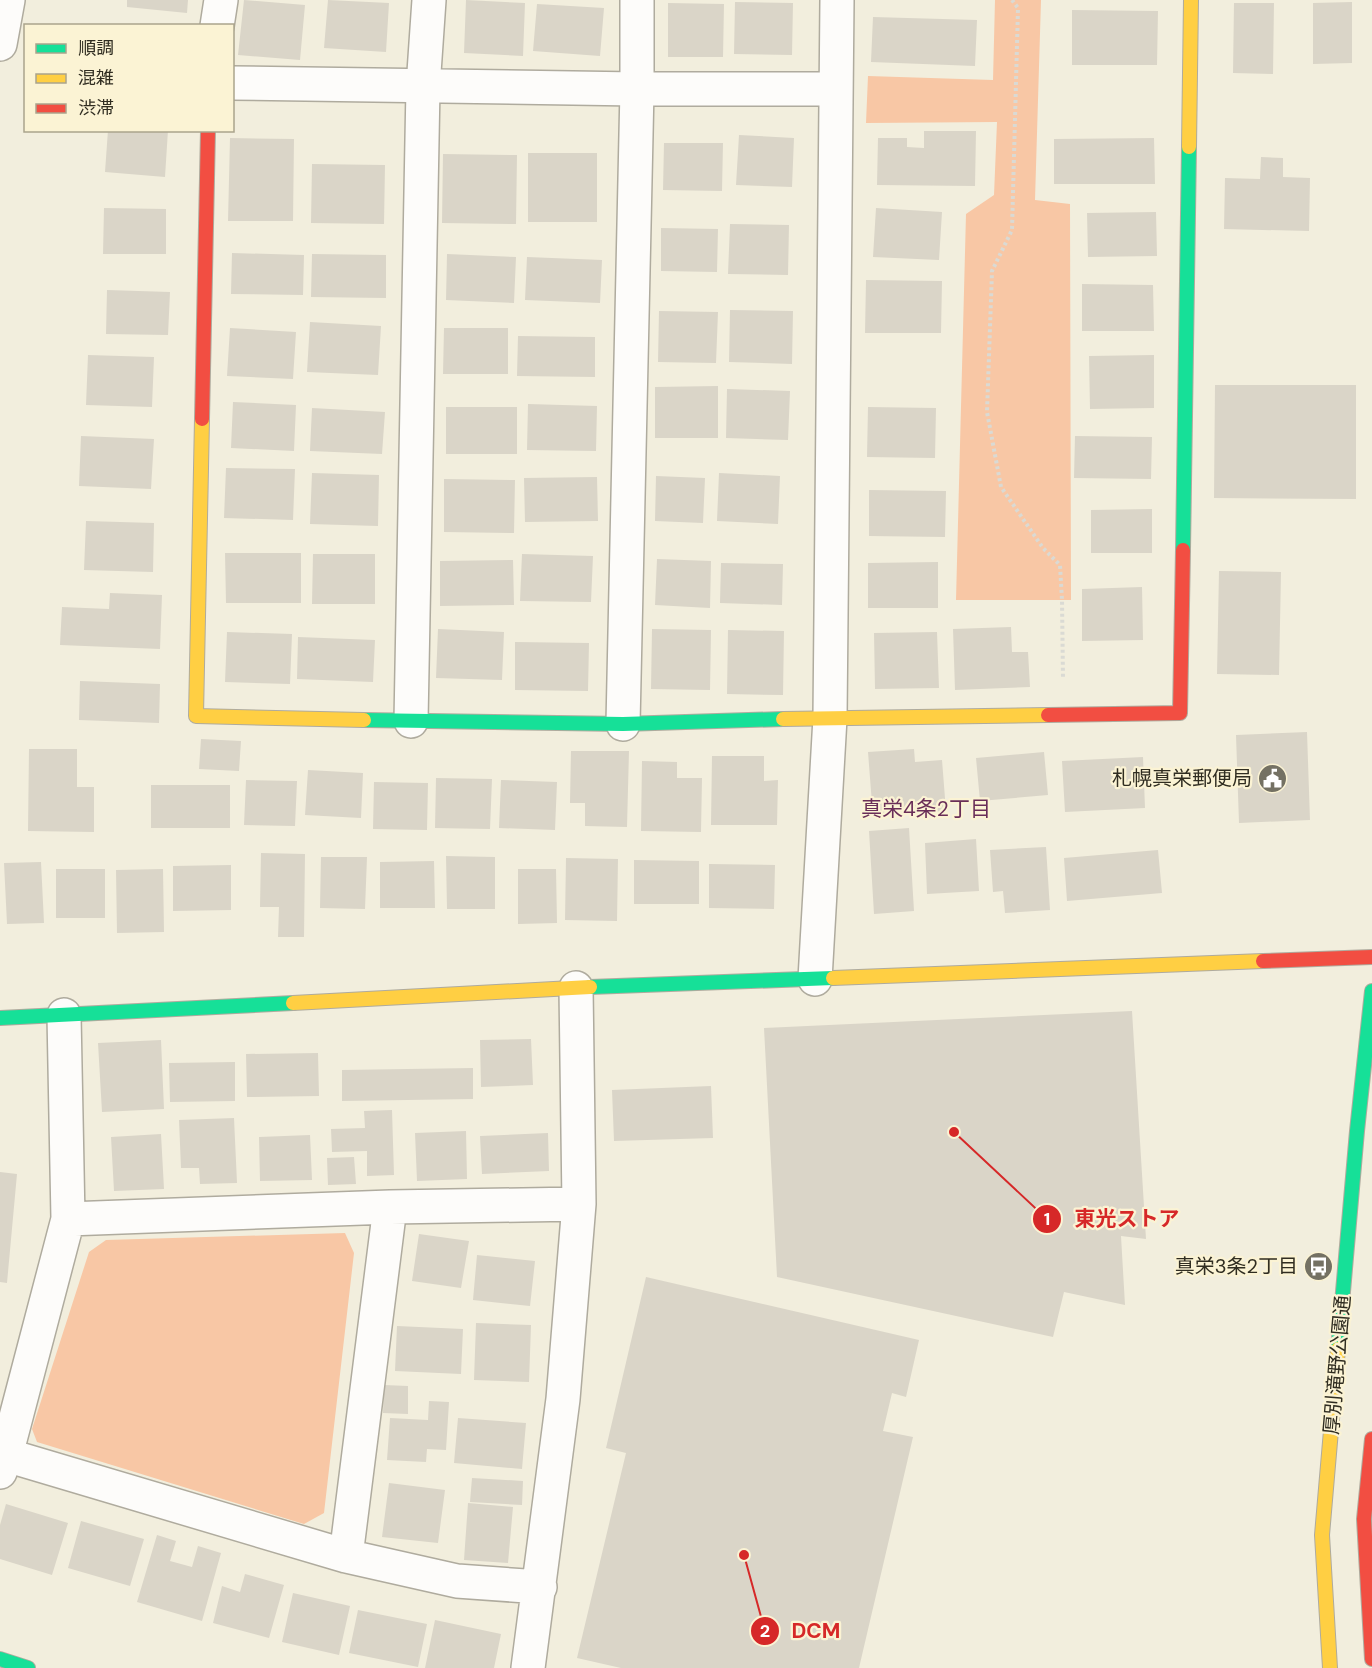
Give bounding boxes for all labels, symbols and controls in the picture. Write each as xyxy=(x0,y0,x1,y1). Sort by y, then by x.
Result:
legend xyxy=(24,24,234,132)
text: 順調 xyxy=(78,36,114,60)
text: 混雑 xyxy=(78,66,114,90)
text: 渋滞 xyxy=(78,96,114,120)
public building icon: 札幌真栄郵便局 xyxy=(1257,762,1289,794)
place label: 札幌真栄郵便局 xyxy=(1112,765,1252,791)
district label: 真栄4条2丁目 xyxy=(861,795,991,823)
callout: 東光ストア xyxy=(1032,1199,1191,1238)
text: 東光ストア xyxy=(1075,1205,1180,1233)
text: 1 xyxy=(1044,1207,1050,1231)
bus stop icon: 真栄3条2丁目 xyxy=(1303,1250,1335,1282)
place label: 真栄3条2丁目 xyxy=(1175,1253,1298,1279)
street label: 厚別滝野公園通 xyxy=(1318,1294,1356,1436)
callout: DCM xyxy=(750,1612,853,1651)
text: DCM xyxy=(792,1617,840,1645)
text: 2 xyxy=(760,1619,770,1643)

